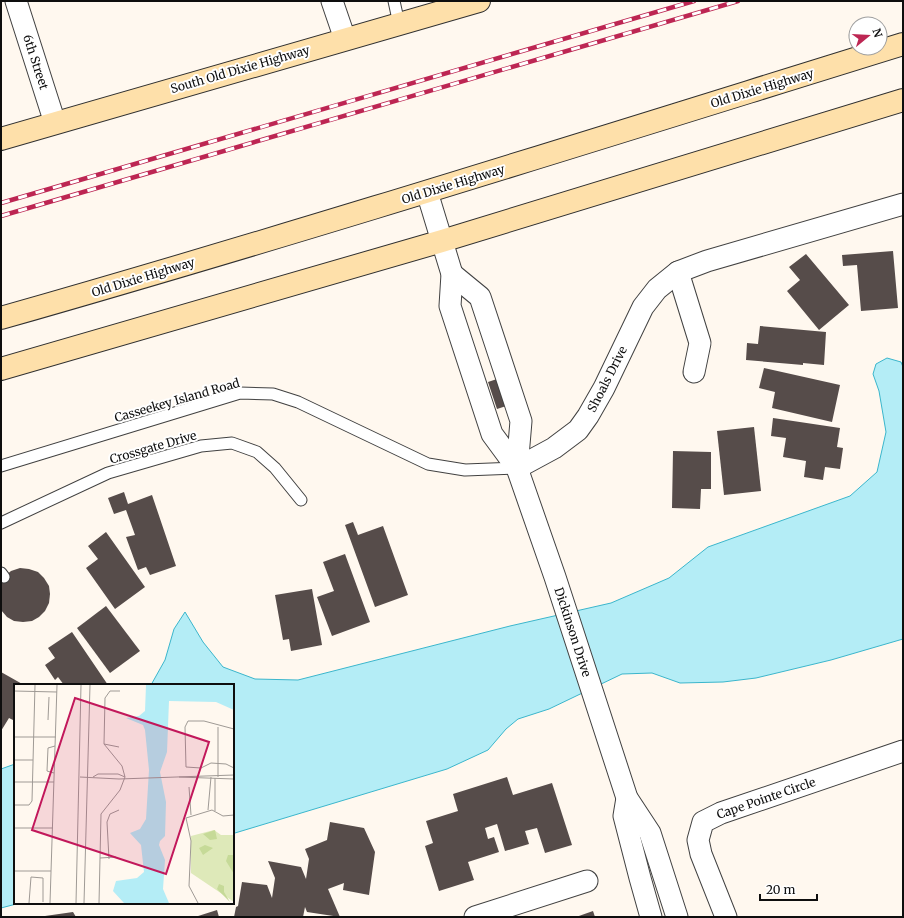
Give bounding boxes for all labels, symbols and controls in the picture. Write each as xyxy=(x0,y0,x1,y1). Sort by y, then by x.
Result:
north arrow xyxy=(848,16,888,56)
text: N xyxy=(870,27,886,39)
street label: 6th Street xyxy=(20,33,52,92)
street label: South Old Dixie Highway xyxy=(169,42,311,96)
street label: Old Dixie Highway xyxy=(709,65,815,111)
street label: Old Dixie Highway xyxy=(400,161,506,207)
street label: Old Dixie Highway xyxy=(90,254,196,300)
street label: Shoals Drive xyxy=(584,343,630,415)
street label: Casseekey Island Road xyxy=(113,375,241,425)
street label: Crossgate Drive xyxy=(108,427,198,467)
street label: Dickinson Drive xyxy=(551,585,595,679)
inset map xyxy=(14,684,234,904)
street label: Cape Pointe Circle xyxy=(715,774,817,822)
scale bar xyxy=(760,876,817,902)
text: 20 m xyxy=(766,882,795,897)

